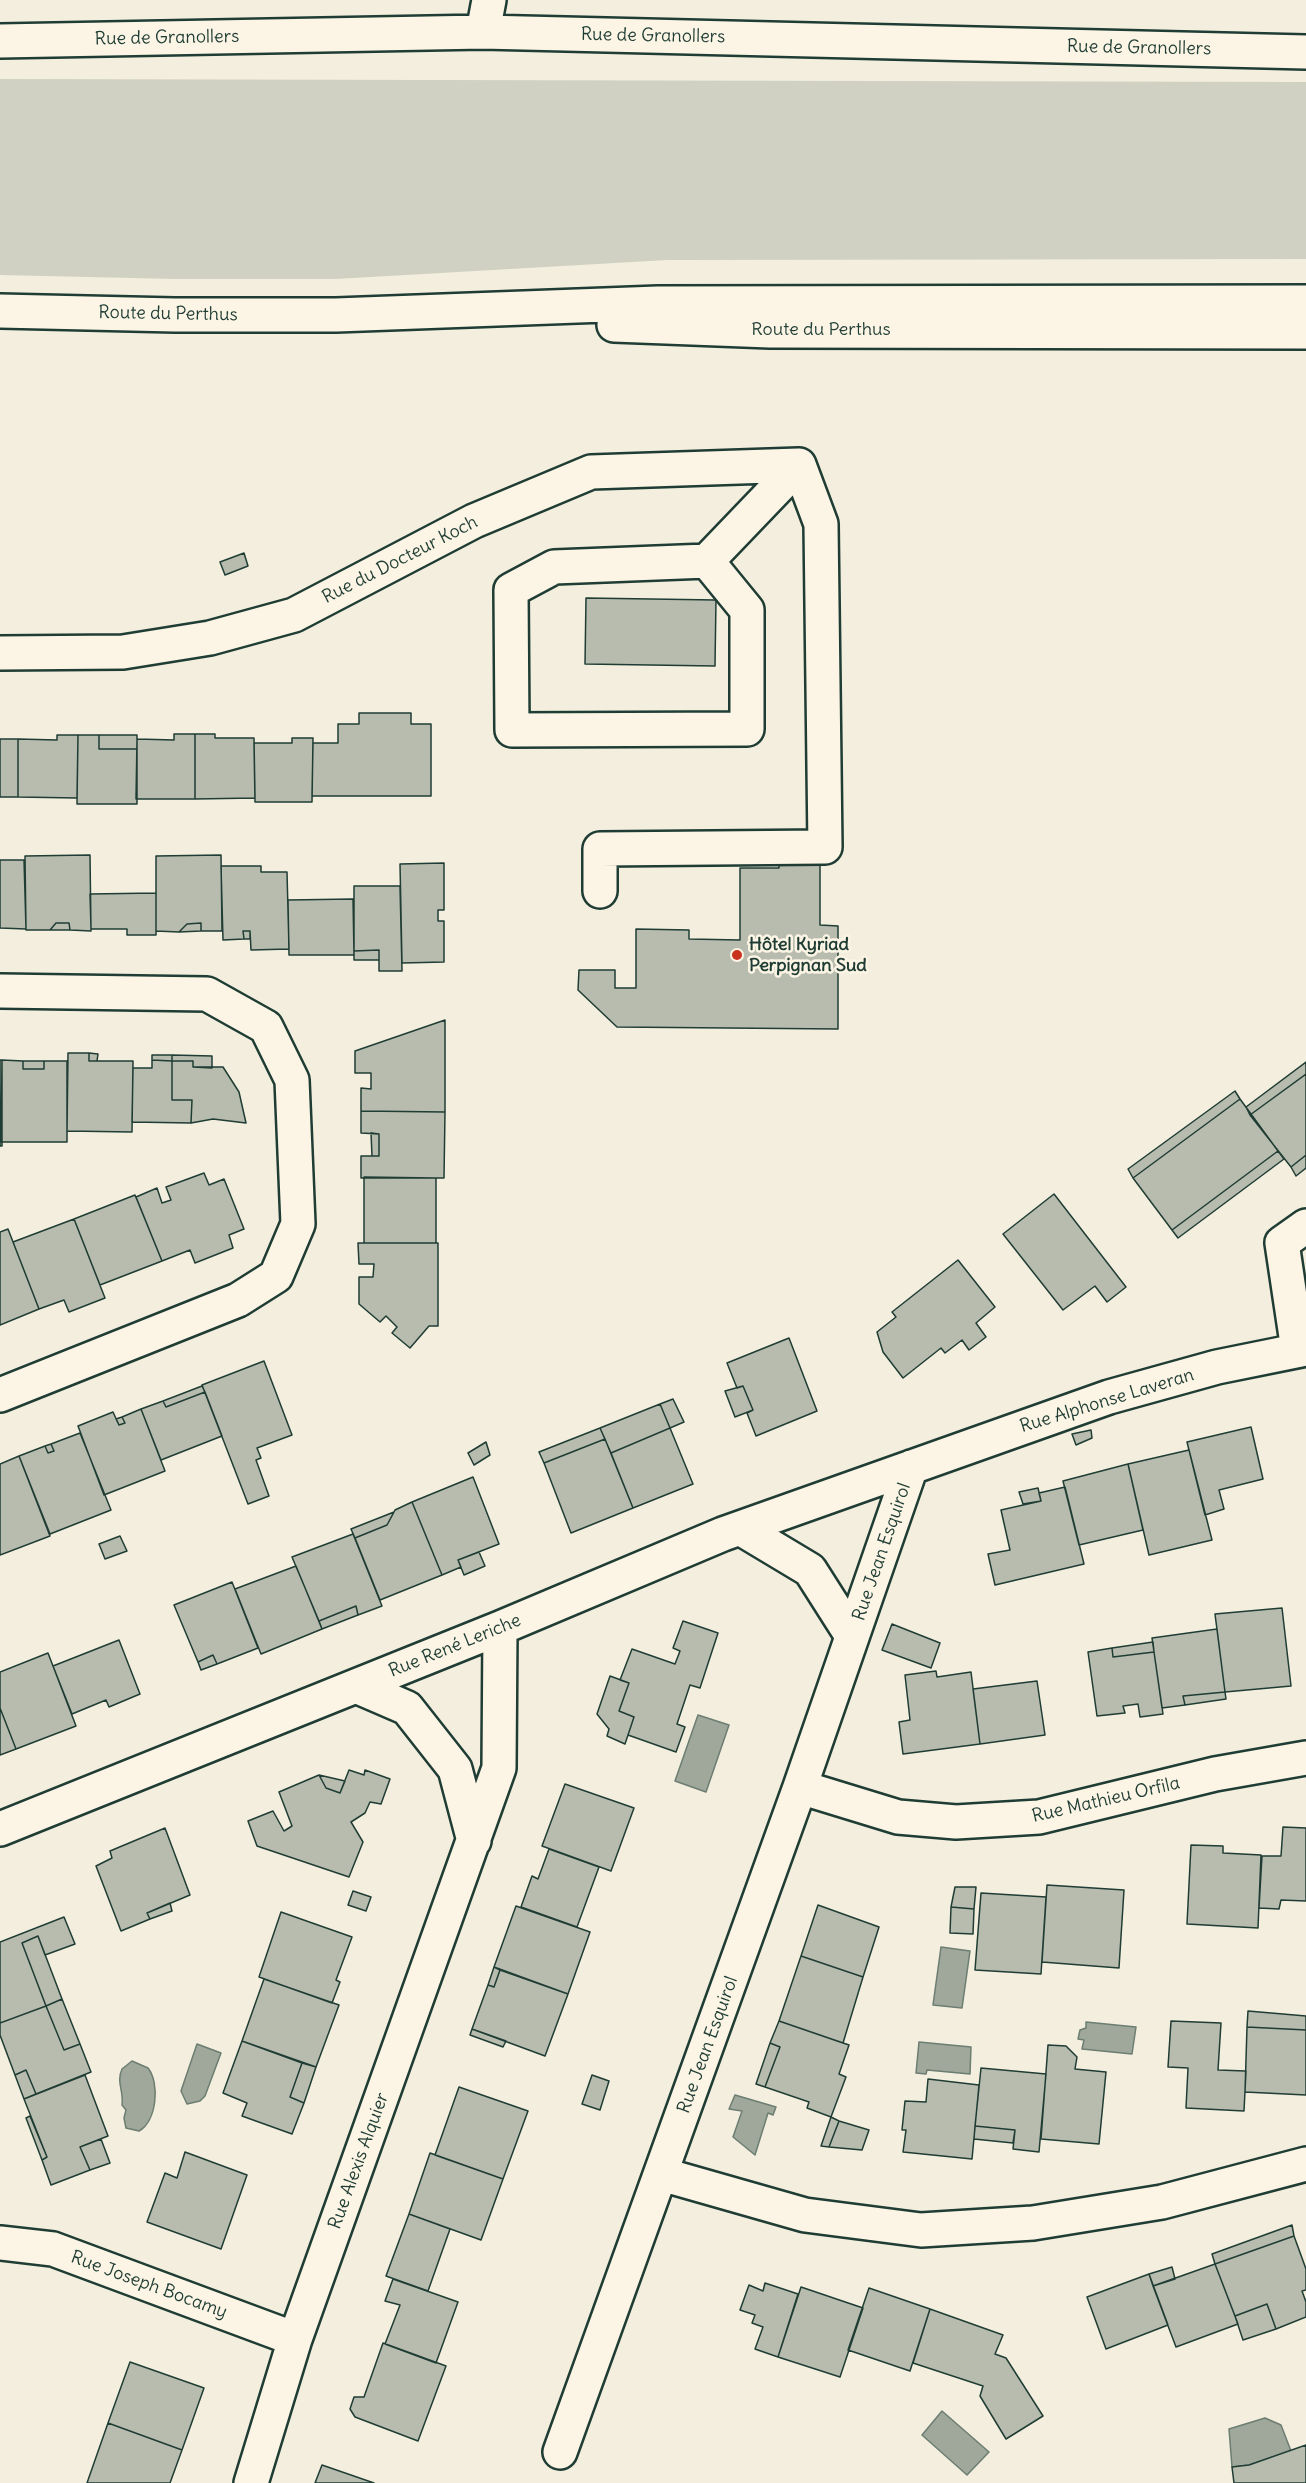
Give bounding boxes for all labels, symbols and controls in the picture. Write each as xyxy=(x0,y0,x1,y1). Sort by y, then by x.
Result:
street label: Rue de Granollers xyxy=(581,24,725,48)
street label: Rue de Granollers xyxy=(95,26,239,50)
street label: Rue de Granollers xyxy=(1067,36,1211,60)
street label: Route du Perthus xyxy=(98,302,238,326)
street label: Route du Perthus xyxy=(751,319,891,341)
street label: Rue du Docteur Koch xyxy=(319,511,481,609)
place label: Hôtel Kyriad Perpignan Sud xyxy=(749,934,867,976)
marker: Hôtel Kyriad Perpignan Sud xyxy=(730,948,744,962)
street label: Rue Alphonse Laveran xyxy=(1017,1364,1197,1438)
street label: Rue Jean Esquirol xyxy=(848,1480,916,1624)
street label: Rue René Leriche xyxy=(386,1610,524,1682)
street label: Rue Mathieu Orfila xyxy=(1030,1772,1182,1828)
street label: Rue Jean Esquirol xyxy=(673,1974,743,2116)
street label: Rue Alexis Alquier xyxy=(324,2090,394,2232)
street label: Rue Joseph Bocamy xyxy=(68,2247,230,2323)

